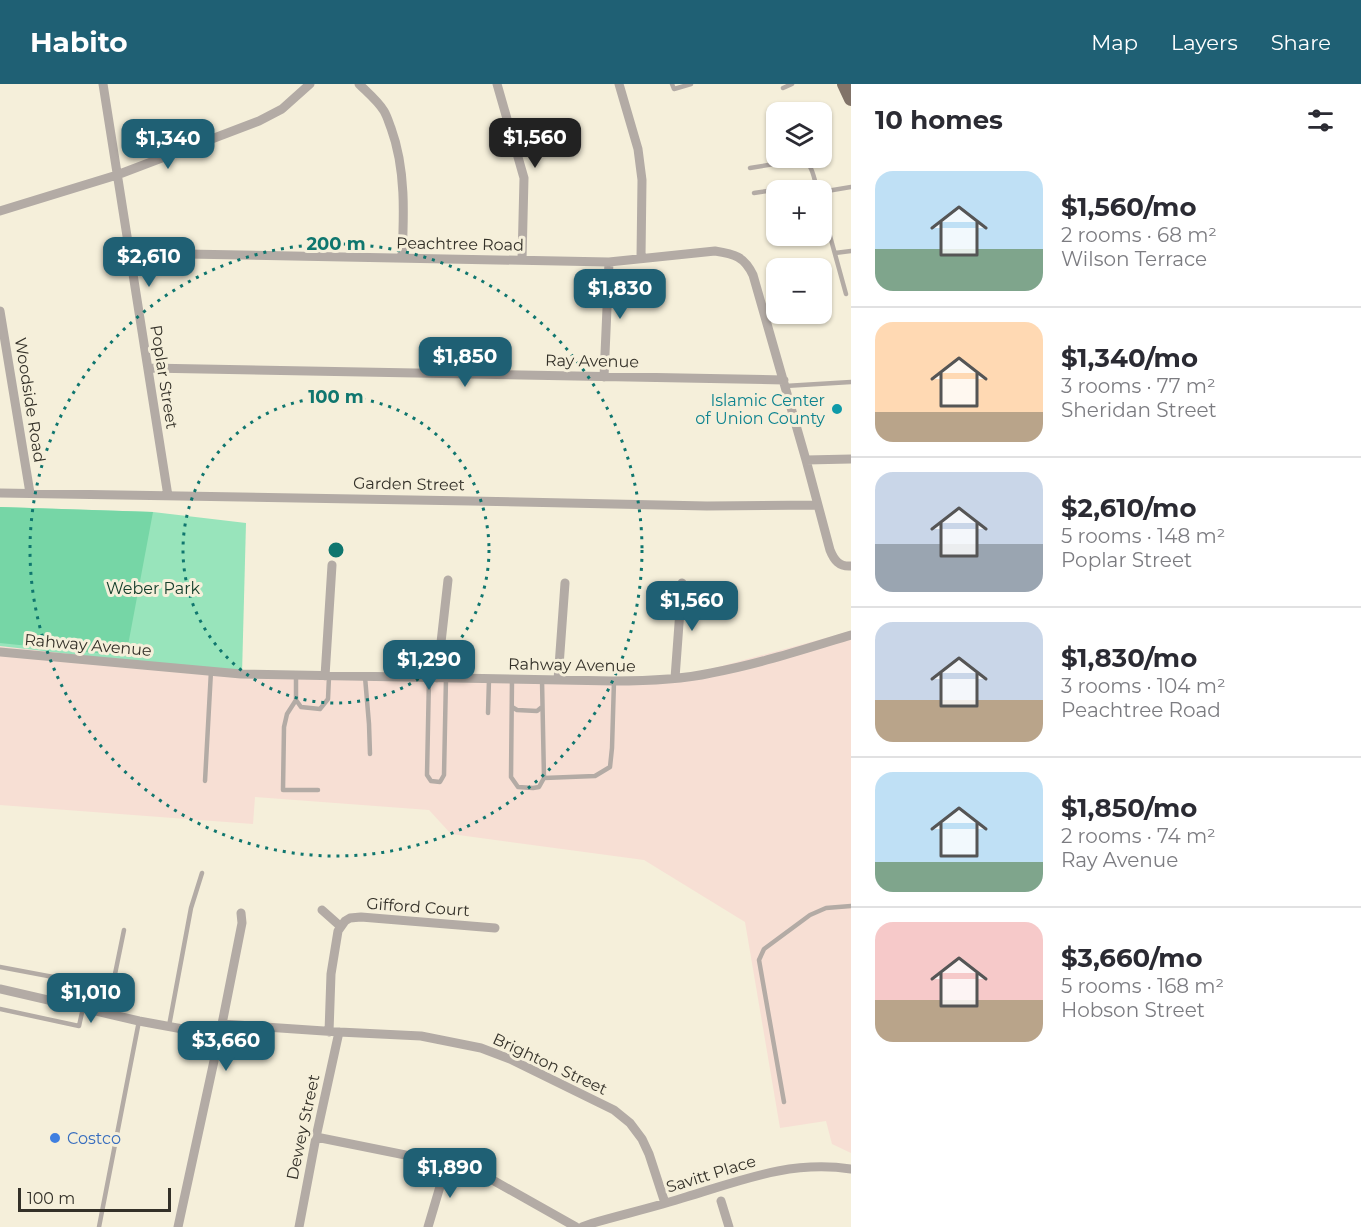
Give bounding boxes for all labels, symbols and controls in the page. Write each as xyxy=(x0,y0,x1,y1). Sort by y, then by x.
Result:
text: Habito xyxy=(30,25,128,59)
text: Map xyxy=(1091,30,1138,55)
text: Layers xyxy=(1171,30,1238,55)
text: Share xyxy=(1271,30,1331,55)
map controls xyxy=(766,102,832,324)
button: layers xyxy=(766,102,832,168)
text: 10 homes xyxy=(875,104,1003,136)
icon: filters xyxy=(1304,104,1337,137)
pin: $1,560 xyxy=(486,118,584,169)
pin: $1,340 xyxy=(119,119,217,170)
text: $1,560 xyxy=(503,125,567,149)
text: $1,340 xyxy=(135,126,201,150)
button: + xyxy=(766,180,832,246)
text: $1,560/mo xyxy=(1061,191,1196,223)
icon: home xyxy=(923,195,995,267)
text: 2 rooms · 68 m² xyxy=(1061,223,1217,247)
text: 200 m xyxy=(306,233,366,255)
street label: Peachtree Road xyxy=(396,233,524,255)
pin: $2,610 xyxy=(100,237,198,288)
text: $2,610 xyxy=(117,244,181,268)
text: Wilson Terrace xyxy=(1061,247,1207,271)
button: − xyxy=(766,258,832,324)
pin: $1,830 xyxy=(571,269,669,320)
text: $1,830 xyxy=(588,276,652,300)
street label: Poplar Street xyxy=(146,324,182,431)
street label: Woodside Road xyxy=(11,336,49,464)
pin: $1,850 xyxy=(416,337,514,388)
text: $1,340/mo xyxy=(1061,342,1198,374)
text: $1,850 xyxy=(433,344,497,368)
icon: home xyxy=(923,346,995,418)
street label: Ray Avenue xyxy=(545,351,639,371)
text: 3 rooms · 77 m² xyxy=(1061,374,1216,398)
text: 100 m xyxy=(308,386,364,408)
place label: Islamic Center of Union County xyxy=(695,391,825,428)
text: Sheridan Street xyxy=(1061,398,1217,422)
marker: Islamic Center of Union County xyxy=(830,402,844,416)
street label: Garden Street xyxy=(353,474,466,494)
text: $2,610/mo xyxy=(1061,492,1197,524)
icon: home xyxy=(923,496,995,568)
text: 5 rooms · 148 m² xyxy=(1061,524,1225,548)
centre of rings xyxy=(326,540,346,560)
text: Poplar Street xyxy=(1061,548,1192,572)
park label: Weber Park xyxy=(106,579,201,598)
pin: $1,560 xyxy=(643,581,741,632)
text: $1,560 xyxy=(660,588,724,612)
street label: Rahway Avenue xyxy=(24,630,152,660)
pin: $1,290 xyxy=(380,640,478,691)
text: $1,830/mo xyxy=(1061,642,1197,674)
icon: home xyxy=(923,646,995,718)
text: $1,290 xyxy=(397,647,461,671)
street label: Rahway Avenue xyxy=(508,654,636,676)
text: 3 rooms · 104 m² xyxy=(1061,674,1226,698)
text: Peachtree Road xyxy=(1061,698,1221,722)
text: $1,850/mo xyxy=(1061,792,1197,824)
icon: home xyxy=(923,796,995,868)
text: 2 rooms · 74 m² xyxy=(1061,824,1216,848)
text: Ray Avenue xyxy=(1061,848,1178,872)
street label: Gifford Court xyxy=(366,894,471,920)
text: $3,660/mo xyxy=(1061,942,1203,974)
icon: home xyxy=(923,946,995,1018)
pin: $1,010 xyxy=(42,973,140,1024)
text: 5 rooms · 168 m² xyxy=(1061,974,1224,998)
text: $1,010 xyxy=(61,980,121,1004)
text: Hobson Street xyxy=(1061,998,1205,1022)
pin: $3,660 xyxy=(177,1021,275,1072)
text: $3,660 xyxy=(192,1028,260,1052)
street label: Brighton Street xyxy=(490,1029,611,1099)
street label: Dewey Street xyxy=(283,1072,324,1181)
place label: Costco xyxy=(67,1129,121,1148)
marker: Costco xyxy=(48,1131,62,1145)
pin: $1,890 xyxy=(401,1148,499,1199)
street label: Savitt Place xyxy=(664,1151,758,1197)
text: $1,890 xyxy=(417,1155,483,1179)
scale bar xyxy=(18,1185,171,1212)
text: 100 m xyxy=(27,1189,75,1208)

